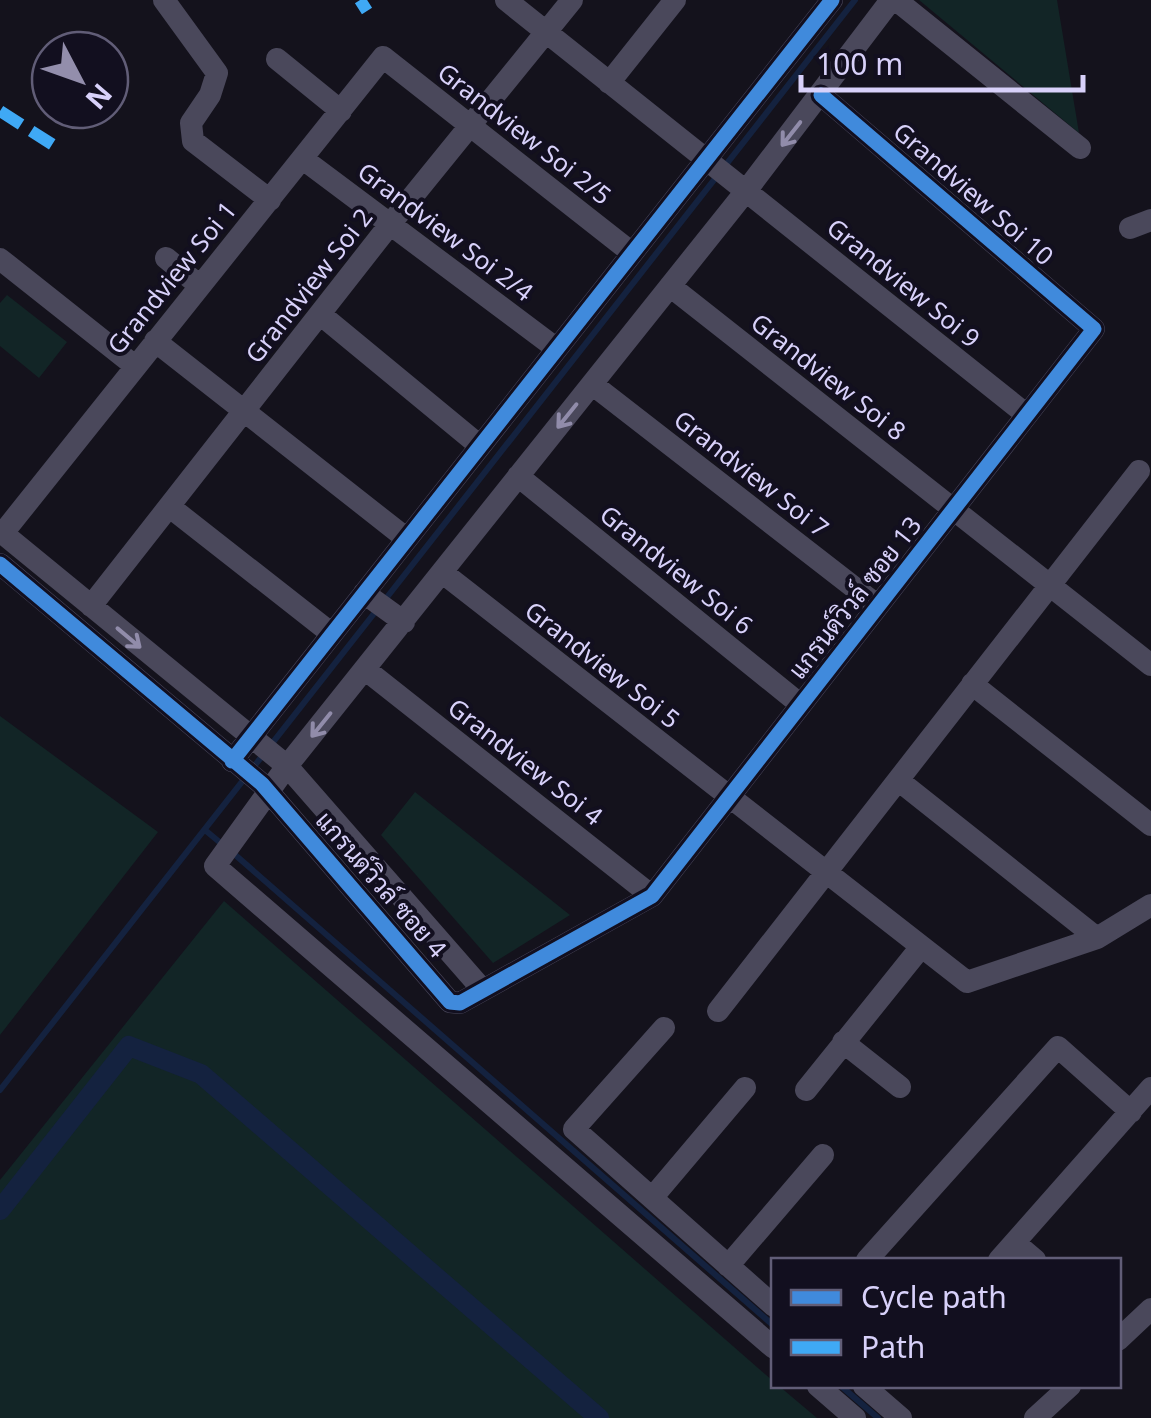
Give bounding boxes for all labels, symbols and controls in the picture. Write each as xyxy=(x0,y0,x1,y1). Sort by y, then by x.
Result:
north arrow xyxy=(30,30,130,130)
scale bar xyxy=(801,30,1084,92)
text: 100 m xyxy=(816,43,903,84)
street label: Grandview Soi 2/5 xyxy=(431,55,619,211)
text: N xyxy=(78,76,121,118)
street label: Grandview Soi 10 xyxy=(887,114,1061,272)
one-way arrow xyxy=(781,120,802,147)
street label: Grandview Soi 2/4 xyxy=(351,154,541,308)
street label: Grandview Soi 1 xyxy=(99,193,243,361)
street label: Grandview Soi 2 xyxy=(237,201,379,369)
street label: Grandview Soi 9 xyxy=(820,210,988,354)
street label: Grandview Soi 8 xyxy=(745,305,913,447)
one-way arrow xyxy=(556,402,578,428)
street label: Grandview Soi 7 xyxy=(668,402,836,544)
street label: Grandview Soi 6 xyxy=(593,497,761,641)
street label: แกรนด์วิวล์ ซอย 13 xyxy=(780,509,928,685)
street label: Grandview Soi 5 xyxy=(519,593,687,735)
one-way arrow xyxy=(116,626,142,648)
street label: Grandview Soi 4 xyxy=(442,690,610,832)
one-way arrow xyxy=(311,711,332,738)
street label: แกรนด์วิวล์ ซอย 4 xyxy=(309,804,455,964)
legend xyxy=(771,1258,1121,1388)
text: Cycle path xyxy=(861,1276,1007,1317)
text: Path xyxy=(861,1326,925,1367)

